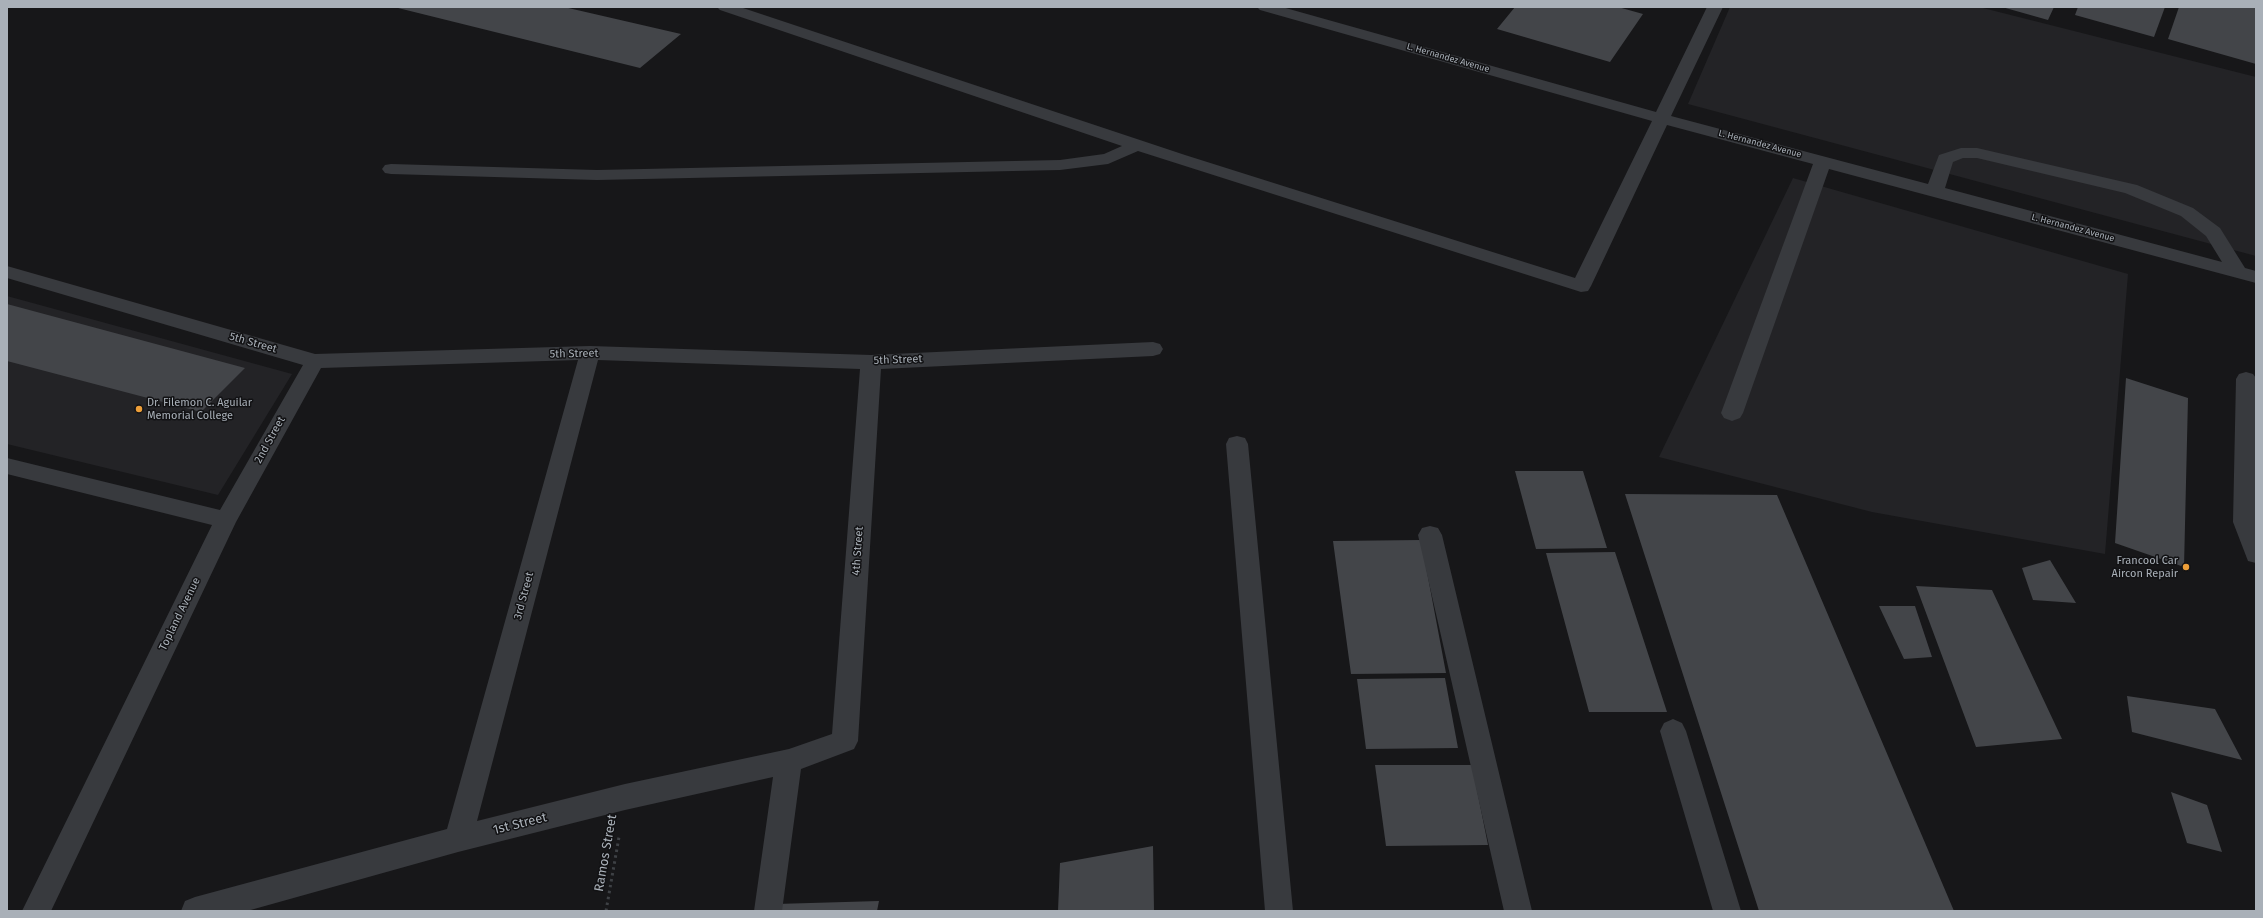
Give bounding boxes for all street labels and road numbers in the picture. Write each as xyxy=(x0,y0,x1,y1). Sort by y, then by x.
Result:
street label: L. Hernandez Avenue xyxy=(1405,41,1491,75)
street label: L. Hernandez Avenue xyxy=(1717,128,1803,160)
street label: L. Hernandez Avenue xyxy=(2030,212,2116,244)
street label: 5th Street xyxy=(228,330,278,356)
street label: 5th Street xyxy=(550,347,598,361)
street label: 5th Street xyxy=(873,353,923,367)
street label: 2nd Street xyxy=(252,414,288,466)
street label: 4th Street xyxy=(850,526,866,576)
street label: 3rd Street xyxy=(511,571,537,621)
street label: Topland Avenue xyxy=(157,575,203,653)
street label: 1st Street xyxy=(491,810,549,838)
street label: Ramos Street xyxy=(592,813,620,893)

